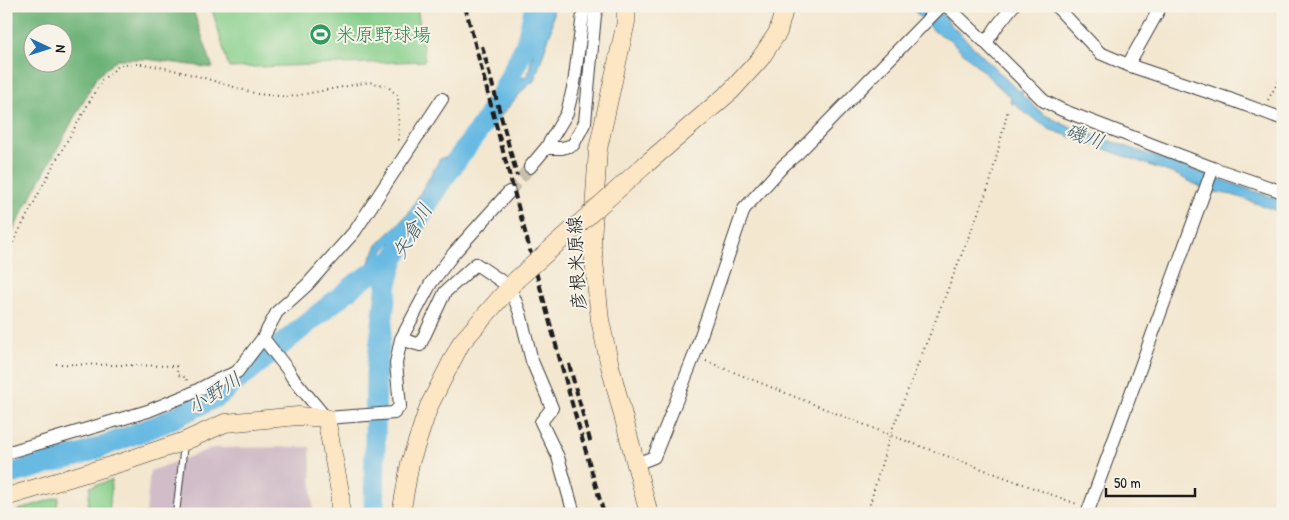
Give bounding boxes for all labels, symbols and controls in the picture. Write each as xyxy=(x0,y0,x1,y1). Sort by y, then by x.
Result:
place label: 米原野球場 xyxy=(336,21,431,47)
north arrow xyxy=(22,22,72,72)
sports icon: 米原野球場 xyxy=(308,22,332,46)
text: N xyxy=(52,45,71,54)
water label: 磯川 xyxy=(1062,116,1109,155)
water label: 矢倉川 xyxy=(385,198,438,263)
street label: 彦根米原線 xyxy=(561,215,591,311)
water label: 小野川 xyxy=(181,365,246,420)
scale bar xyxy=(1106,465,1195,497)
text: 50 m xyxy=(1114,472,1141,493)

